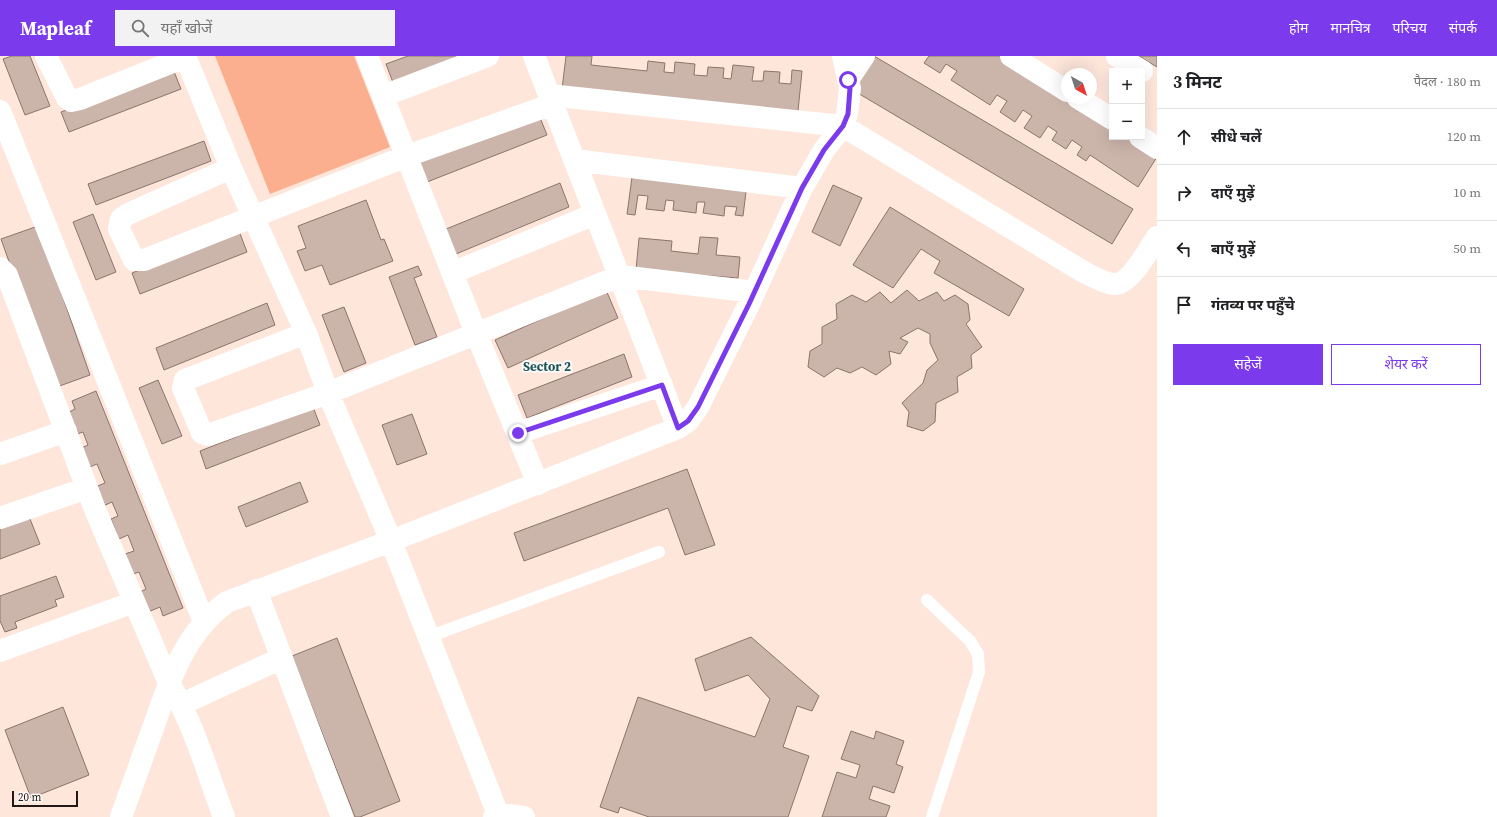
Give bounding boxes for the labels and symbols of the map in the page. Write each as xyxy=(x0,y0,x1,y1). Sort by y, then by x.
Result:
north arrow xyxy=(1061,68,1097,104)
route start xyxy=(839,71,857,89)
district label: Sector 2 xyxy=(523,358,571,375)
route end xyxy=(509,424,527,442)
scale bar xyxy=(12,789,78,808)

